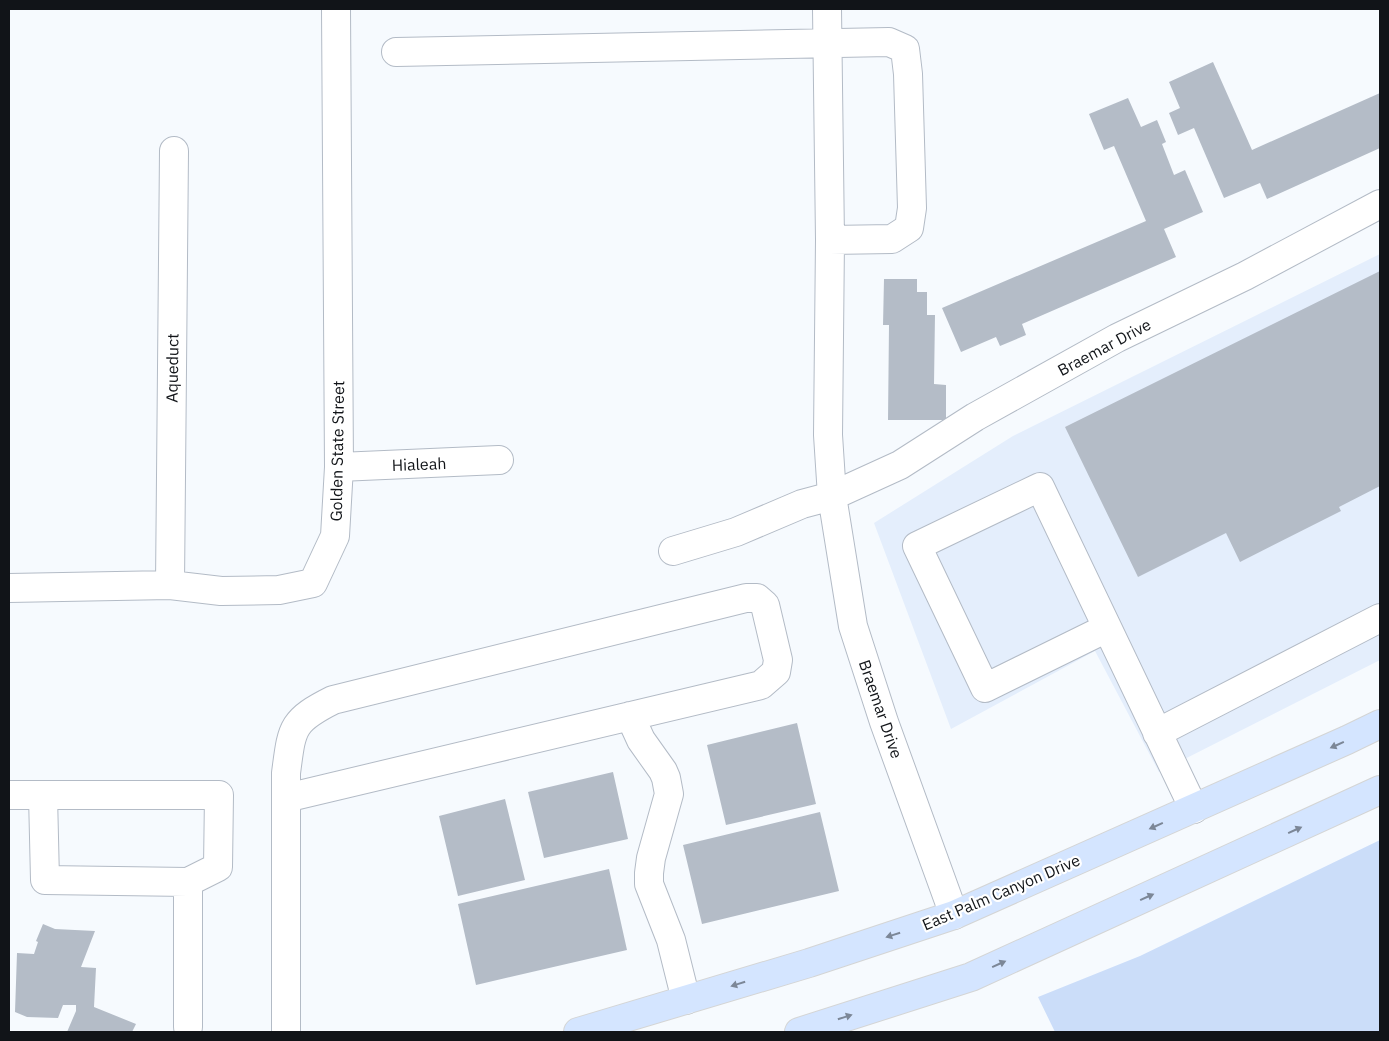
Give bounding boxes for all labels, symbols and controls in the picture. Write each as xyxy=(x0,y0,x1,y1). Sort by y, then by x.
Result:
street label: Braemar Drive xyxy=(1054,314,1154,380)
street label: Aqueduct xyxy=(161,333,183,403)
street label: Golden State Street xyxy=(326,380,348,522)
street label: Hialeah xyxy=(391,453,447,475)
street label: Braemar Drive xyxy=(855,657,907,761)
one-way arrow xyxy=(1330,742,1344,750)
one-way arrow xyxy=(1149,822,1163,830)
one-way arrow xyxy=(1288,826,1302,834)
street label: East Palm Canyon Drive xyxy=(919,850,1083,934)
one-way arrow xyxy=(1140,893,1154,901)
one-way arrow xyxy=(886,932,901,940)
one-way arrow xyxy=(992,960,1006,968)
one-way arrow xyxy=(731,981,746,989)
one-way arrow xyxy=(838,1013,853,1021)

